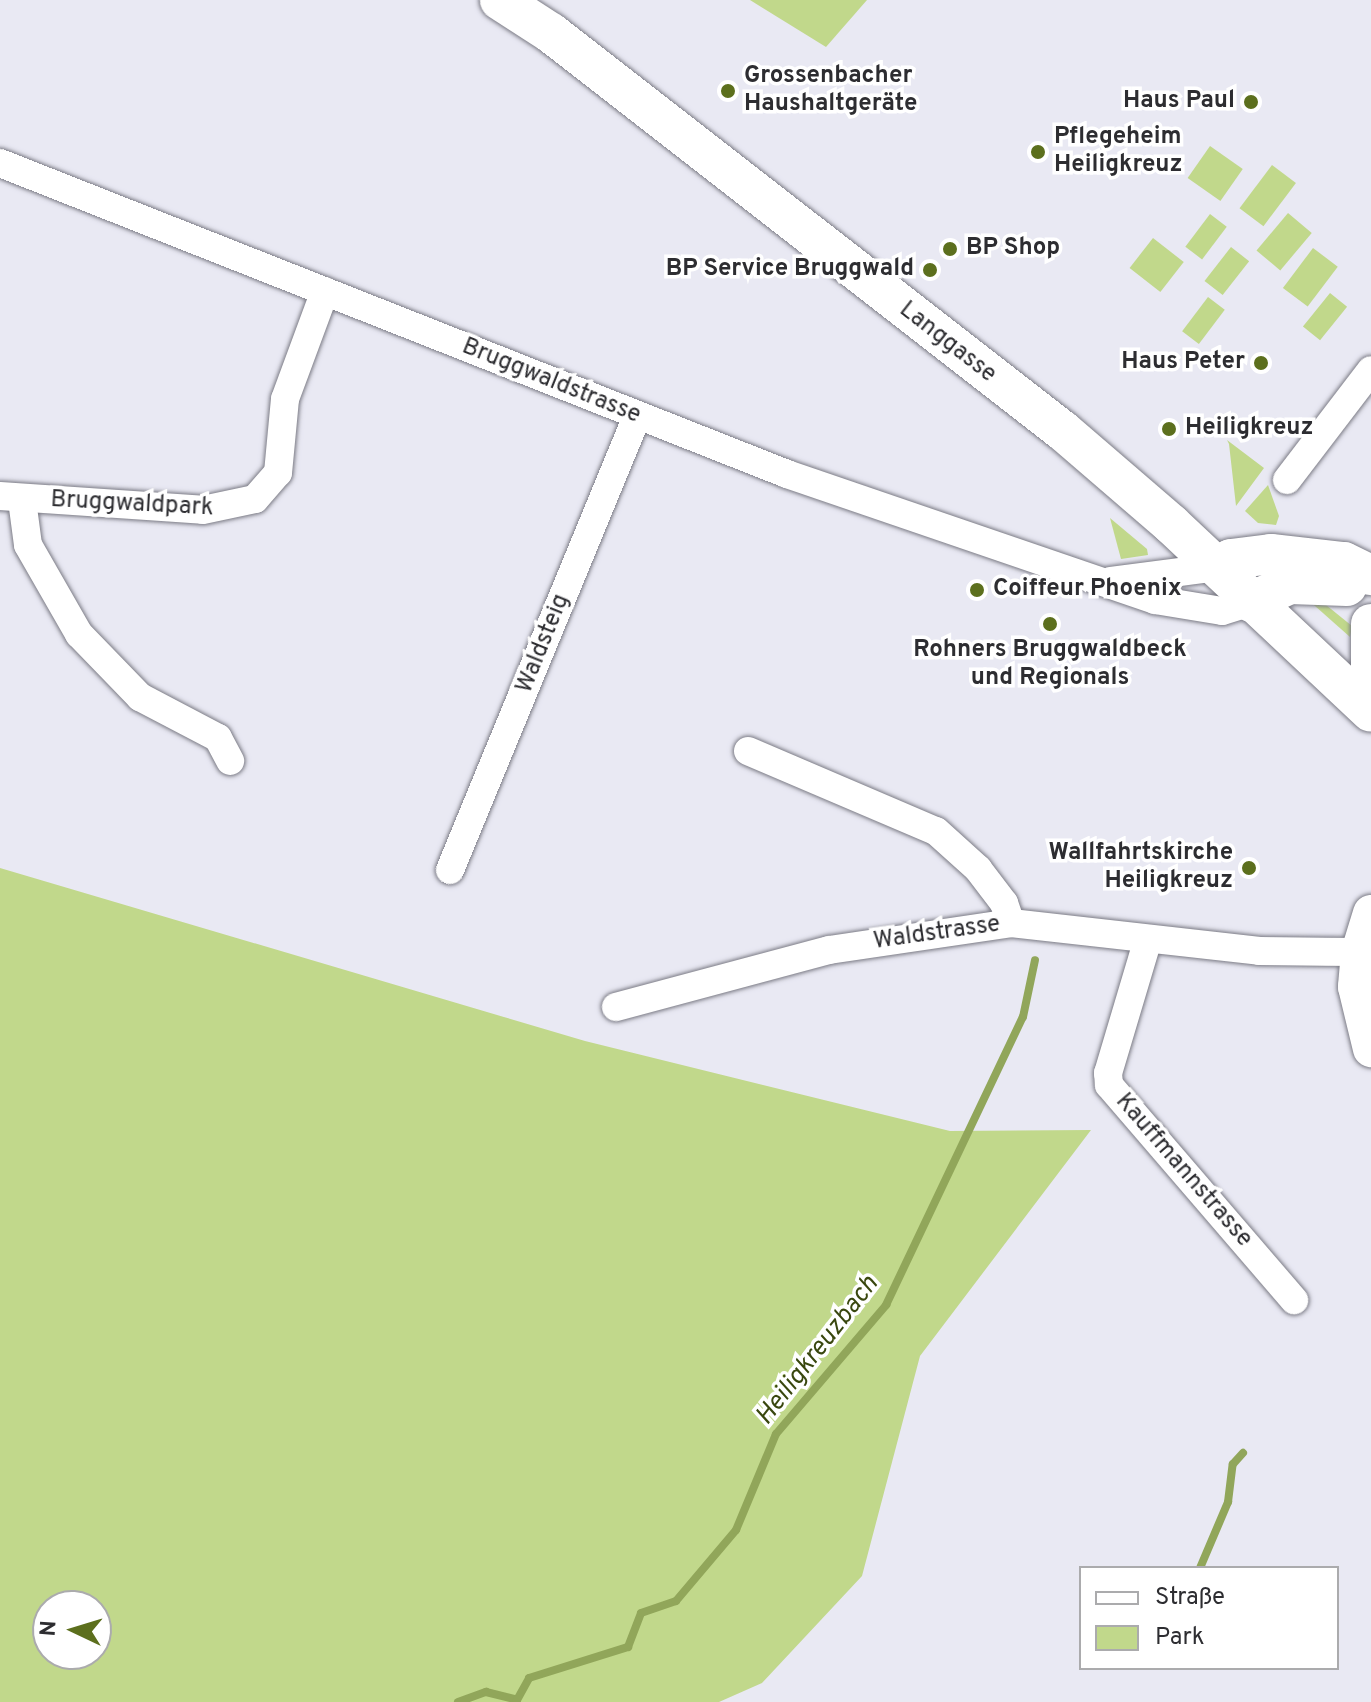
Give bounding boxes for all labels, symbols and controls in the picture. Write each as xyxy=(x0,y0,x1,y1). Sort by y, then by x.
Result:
place label: Grossenbacher Haushaltgeräte xyxy=(744,63,917,119)
marker: Grossenbacher Haushaltgeräte xyxy=(719,82,737,100)
place label: Haus Paul xyxy=(1123,88,1235,116)
marker: Haus Paul xyxy=(1242,93,1260,111)
place label: Pflegeheim Heiligkreuz xyxy=(1054,124,1183,180)
marker: Pflegeheim Heiligkreuz xyxy=(1029,143,1047,161)
place label: BP Shop xyxy=(966,235,1060,263)
marker: BP Shop xyxy=(941,240,959,258)
place label: BP Service Bruggwald xyxy=(666,256,914,284)
marker: BP Service Bruggwald xyxy=(921,261,939,279)
street label: Langgasse xyxy=(893,296,1001,390)
street label: Bruggwaldstrasse xyxy=(457,333,645,431)
place label: Haus Peter xyxy=(1121,349,1245,377)
marker: Haus Peter xyxy=(1252,354,1270,372)
place label: Heiligkreuz xyxy=(1185,415,1314,443)
marker: Heiligkreuz xyxy=(1160,420,1178,438)
street label: Bruggwaldpark xyxy=(50,486,214,524)
place label: Coiffeur Phoenix xyxy=(993,576,1182,604)
marker: Coiffeur Phoenix xyxy=(968,581,986,599)
street label: Waldsteig xyxy=(511,590,577,698)
marker: Rohners Bruggwaldbeck und Regionals xyxy=(1041,615,1059,633)
place label: Rohners Bruggwaldbeck und Regionals xyxy=(913,637,1187,693)
place label: Wallfahrtskirche Heiligkreuz xyxy=(1049,840,1233,896)
marker: Wallfahrtskirche Heiligkreuz xyxy=(1240,859,1258,877)
street label: Waldstrasse xyxy=(872,911,1002,957)
street label: Kauffmannstrasse xyxy=(1108,1088,1258,1254)
water label: Heiligkreuzbach xyxy=(750,1270,886,1432)
legend xyxy=(1079,1566,1339,1670)
text: Straße xyxy=(1155,1583,1225,1613)
north arrow xyxy=(32,1590,112,1670)
text: N xyxy=(36,1620,64,1637)
text: Park xyxy=(1155,1623,1205,1653)

